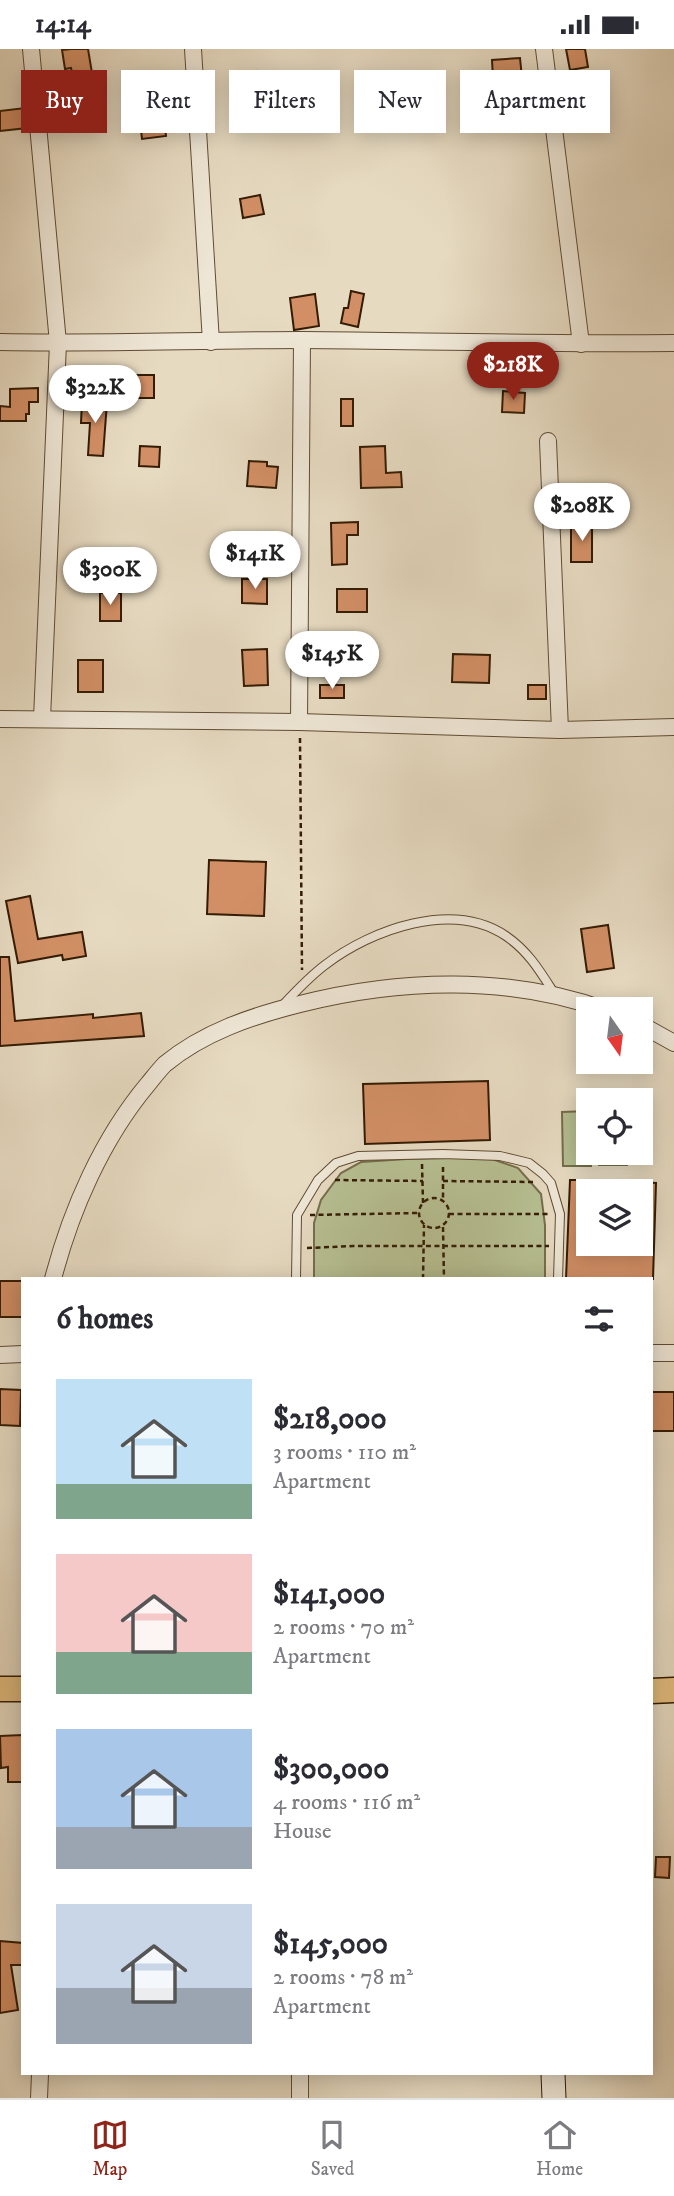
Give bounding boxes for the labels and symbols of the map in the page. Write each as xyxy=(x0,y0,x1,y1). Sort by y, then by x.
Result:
pin: $218K xyxy=(464,343,562,402)
pin: $322K xyxy=(46,365,144,425)
pin: $208K xyxy=(533,483,631,543)
pin: $141K xyxy=(206,531,304,591)
pin: $300K xyxy=(61,547,159,607)
pin: $145K xyxy=(283,631,381,691)
north arrow xyxy=(576,997,653,1075)

